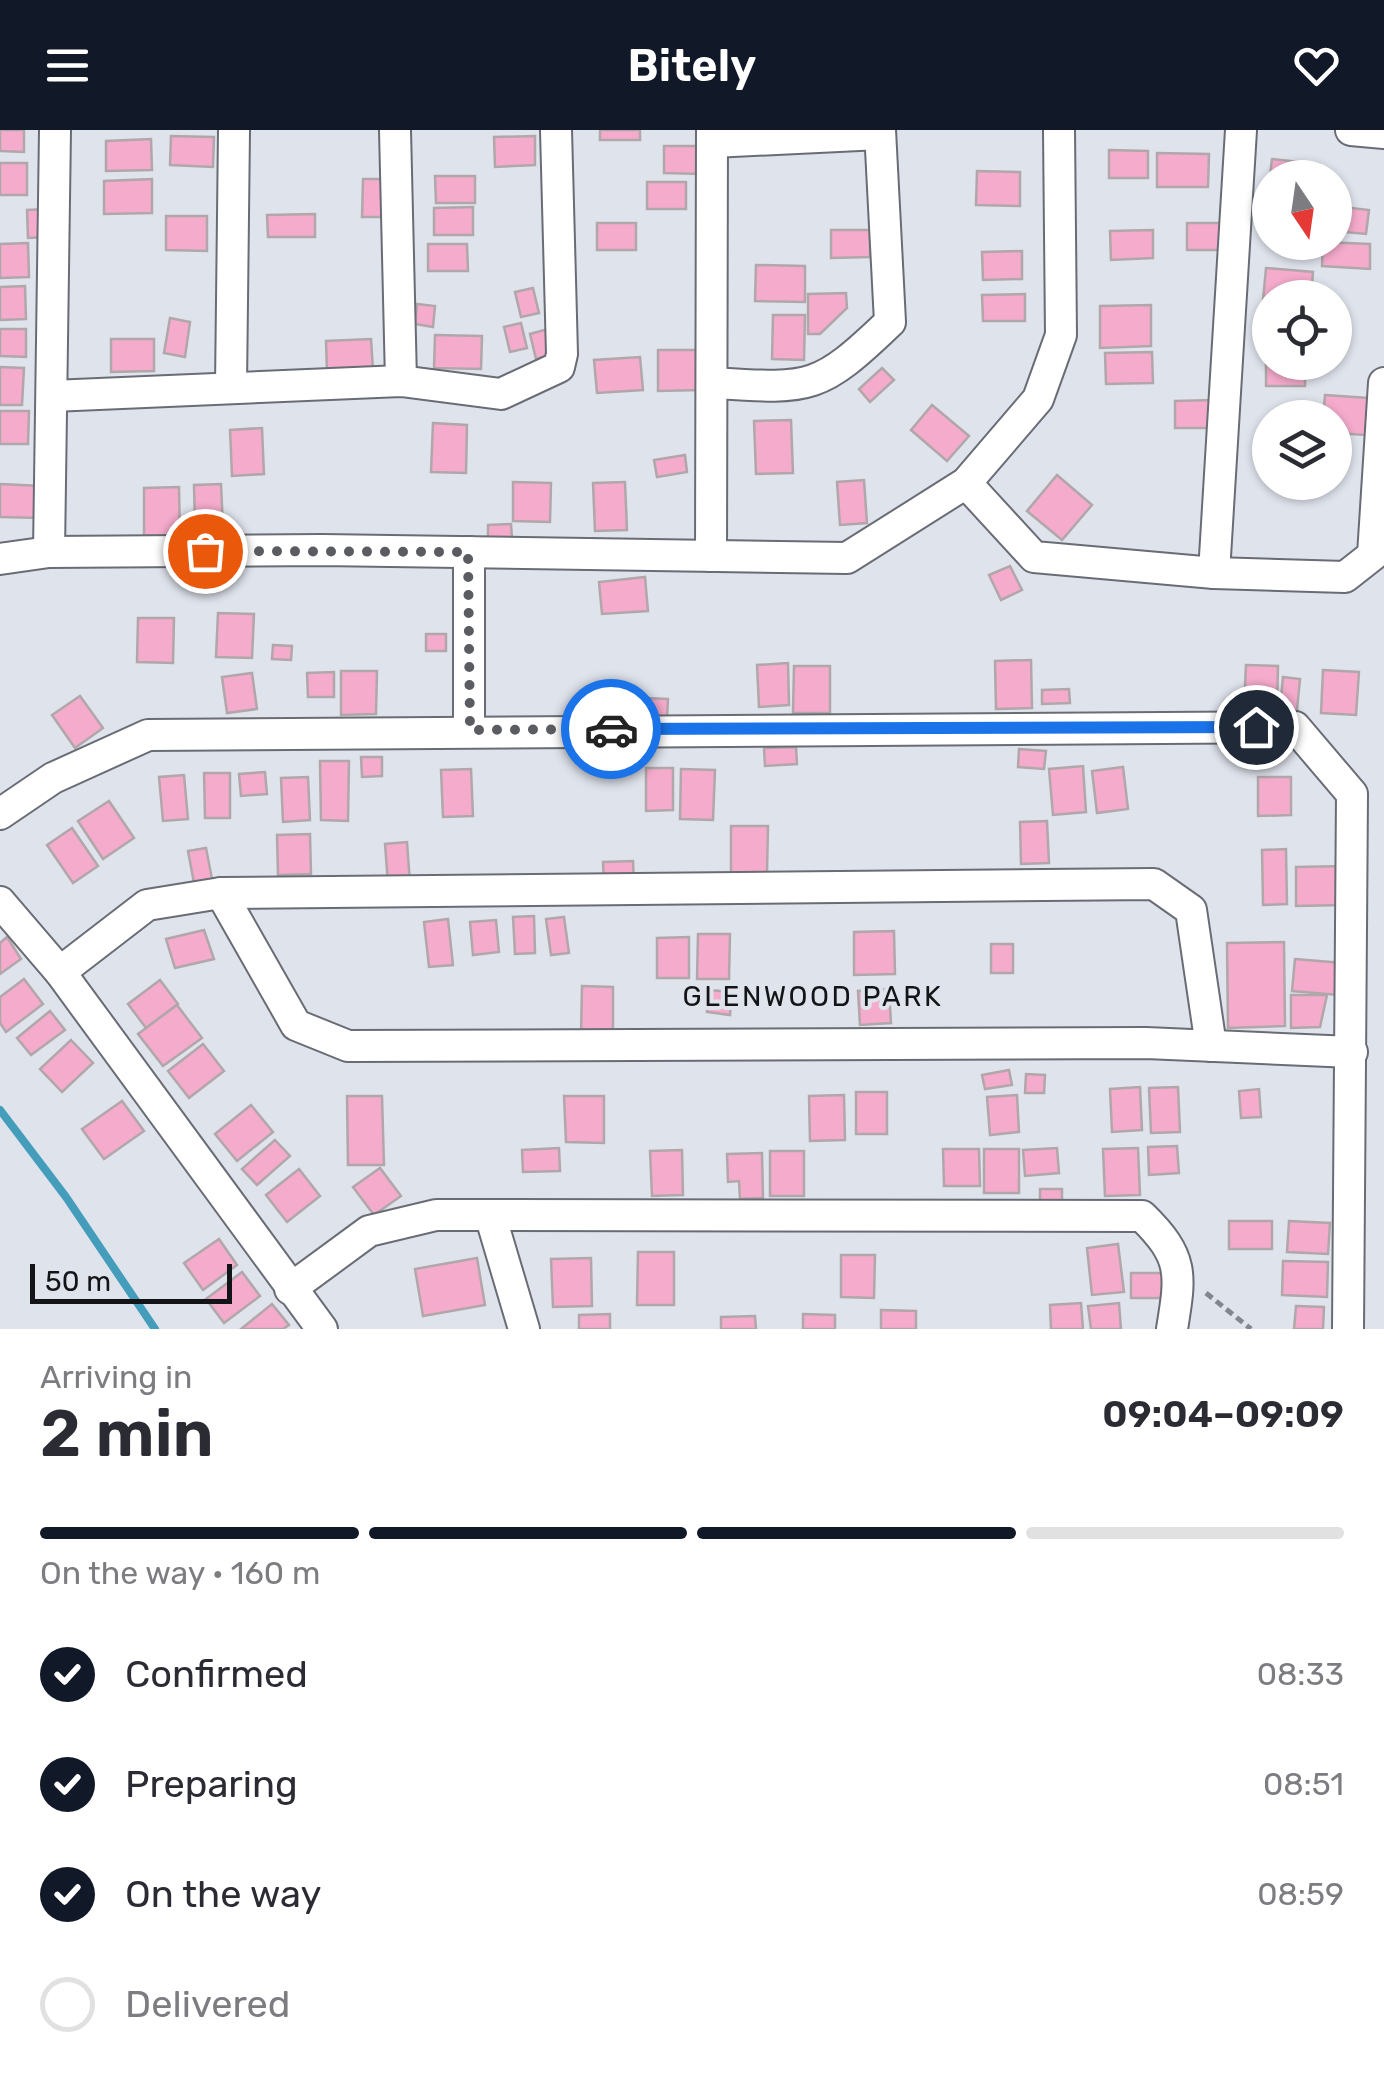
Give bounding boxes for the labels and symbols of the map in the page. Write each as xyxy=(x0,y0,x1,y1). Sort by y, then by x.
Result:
north arrow xyxy=(1252,160,1352,260)
pin xyxy=(163,509,248,594)
courier xyxy=(561,679,661,779)
pin xyxy=(1214,685,1299,770)
district label: GLENWOOD PARK xyxy=(683,980,943,1013)
scale bar xyxy=(30,1259,232,1304)

